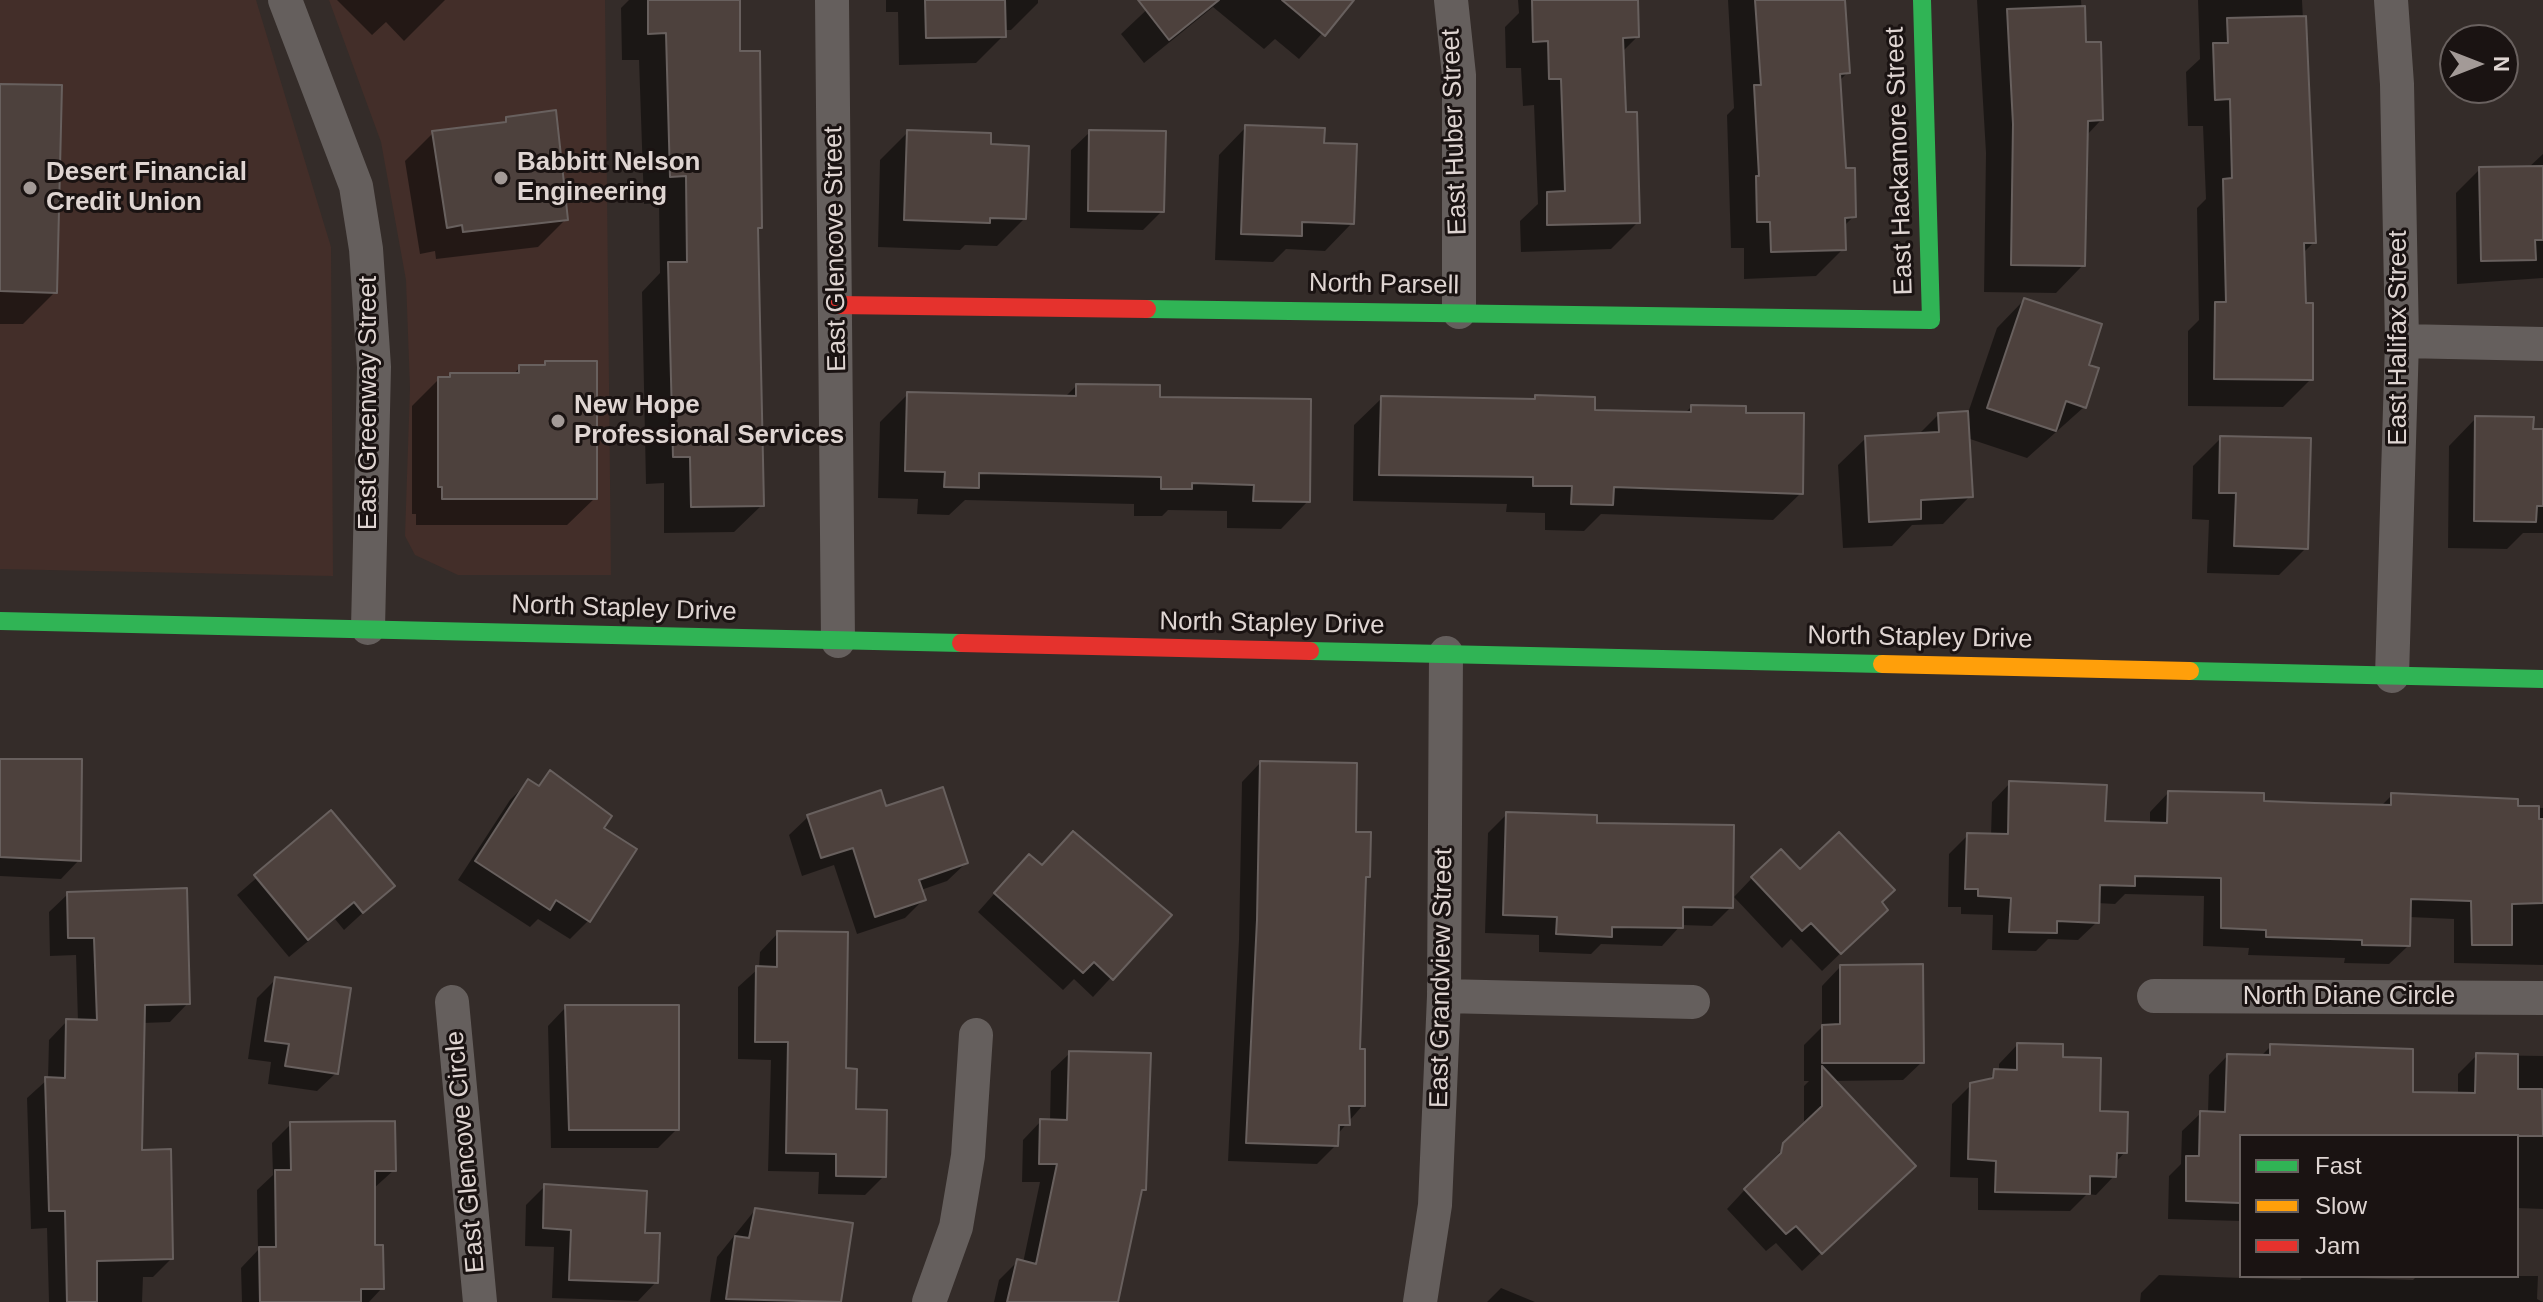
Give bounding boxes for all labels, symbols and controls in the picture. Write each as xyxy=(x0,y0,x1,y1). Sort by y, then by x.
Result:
north arrow xyxy=(2439,24,2519,104)
street label: East Hackamore Street xyxy=(1880,26,1920,296)
street label: East Huber Street xyxy=(1436,28,1474,236)
text: N xyxy=(2489,56,2514,72)
street label: East Glencove Street xyxy=(818,126,854,372)
place label: Babbitt Nelson Engineering xyxy=(517,147,700,208)
place label: Desert Financial Credit Union xyxy=(46,157,247,218)
marker: Babbitt Nelson Engineering xyxy=(492,169,510,187)
marker: Desert Financial Credit Union xyxy=(21,179,39,197)
street label: East Halifax Street xyxy=(2383,230,2415,446)
street label: North Parsell xyxy=(1309,268,1459,302)
street label: East Greenway Street xyxy=(353,276,385,530)
place label: New Hope Professional Services xyxy=(574,390,844,452)
marker: New Hope Professional Services xyxy=(549,412,567,430)
street label: North Stapley Drive xyxy=(511,589,737,629)
street label: North Stapley Drive xyxy=(1159,606,1385,642)
street label: North Stapley Drive xyxy=(1807,620,2033,656)
street label: East Grandview Street xyxy=(1424,848,1460,1108)
street label: North Diane Circle xyxy=(2243,981,2455,1013)
street label: East Glencove Circle xyxy=(440,1030,492,1274)
legend xyxy=(2239,1134,2519,1278)
text: Fast xyxy=(2315,1152,2362,1179)
text: Slow xyxy=(2315,1192,2367,1219)
text: Jam xyxy=(2315,1232,2360,1259)

